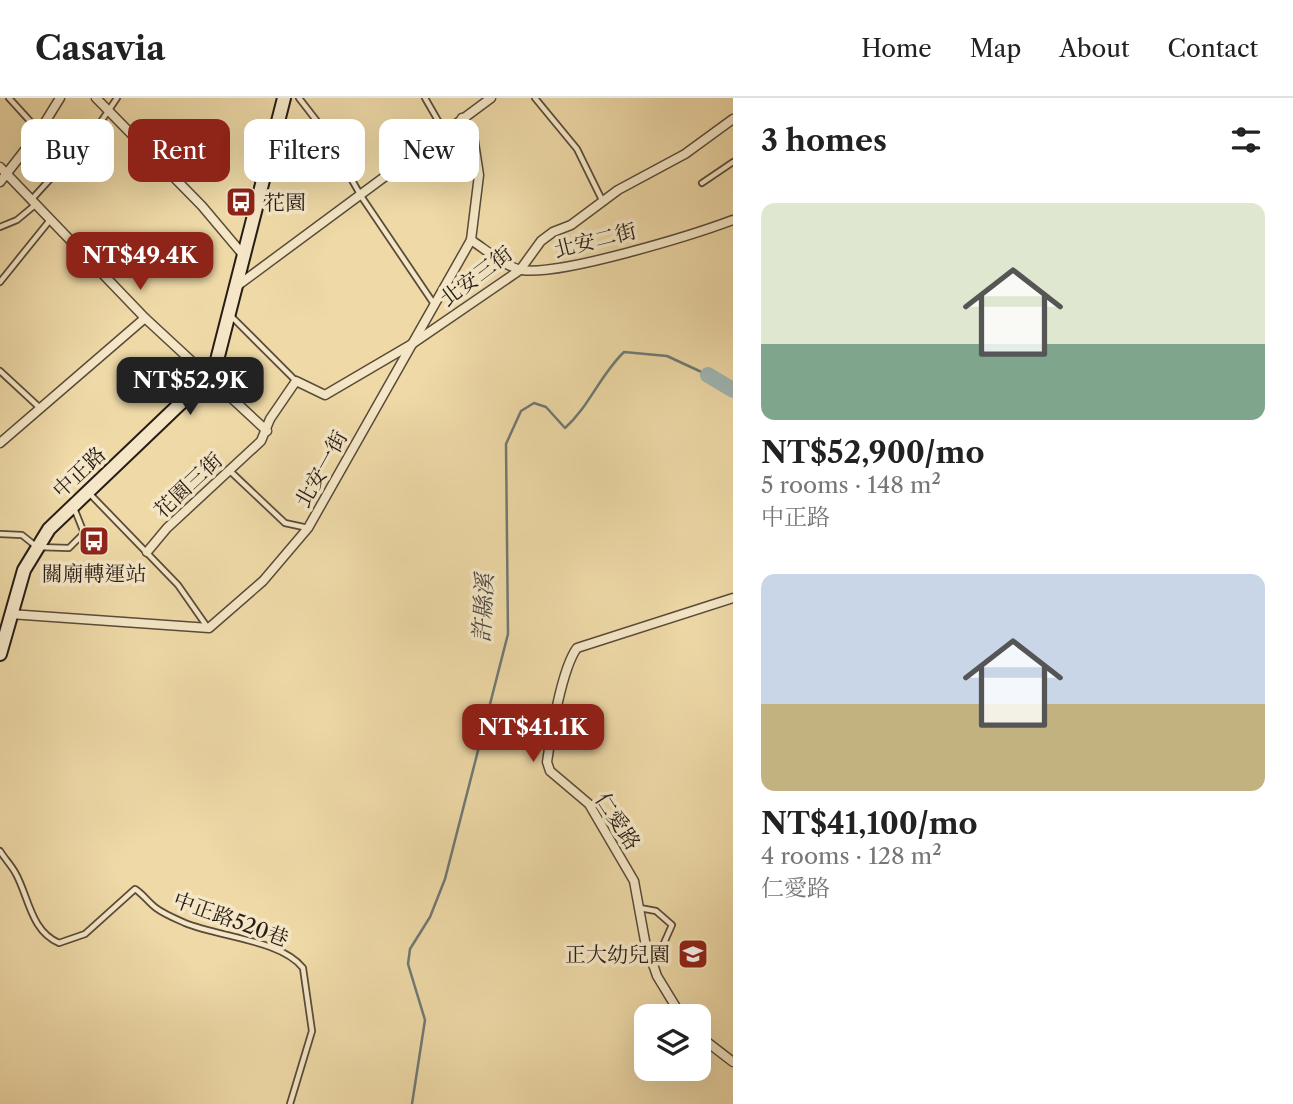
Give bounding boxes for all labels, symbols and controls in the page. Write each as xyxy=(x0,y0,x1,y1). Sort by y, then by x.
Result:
text: Casavia xyxy=(35,28,165,69)
text: Home xyxy=(861,34,932,63)
text: Map xyxy=(970,34,1021,63)
text: About xyxy=(1059,34,1130,63)
text: Contact xyxy=(1168,34,1258,63)
chip: Buy xyxy=(21,119,114,182)
chip: Rent xyxy=(128,119,230,182)
chip: Filters xyxy=(244,119,365,182)
chip: New xyxy=(379,119,479,182)
icon: filters xyxy=(1227,121,1265,159)
text: 3 homes xyxy=(761,122,887,159)
bus stop icon: 花園 xyxy=(224,185,258,219)
place label: 花園 xyxy=(264,190,306,215)
street label: 北安二街 xyxy=(551,218,639,262)
pin: NT$49.4K xyxy=(68,232,212,292)
text: NT$49.4K xyxy=(82,241,198,269)
street label: 北安三街 xyxy=(435,241,517,311)
icon: home xyxy=(950,249,1076,375)
pin: NT$52.9K xyxy=(118,358,262,417)
text: NT$52.9K xyxy=(133,366,247,394)
street label: 北安一街 xyxy=(290,426,352,512)
text: NT$52,900/mo xyxy=(761,434,985,471)
street label: 中正路 xyxy=(47,441,111,503)
street label: 花園三街 xyxy=(149,447,227,523)
text: 5 rooms · 148 m² xyxy=(761,471,941,499)
text: 中正路 xyxy=(761,503,830,531)
bus stop icon: 關廟轉運站 xyxy=(77,524,111,558)
place label: 關廟轉運站 xyxy=(42,561,147,586)
water label: 許縣溪 xyxy=(467,570,499,643)
icon: home xyxy=(950,620,1076,746)
pin: NT$41.1K xyxy=(461,704,605,764)
text: NT$41.1K xyxy=(478,713,588,741)
street label: 仁愛路 xyxy=(590,788,646,854)
text: NT$41,100/mo xyxy=(761,805,978,842)
text: 4 rooms · 128 m² xyxy=(761,842,942,870)
text: 仁愛路 xyxy=(761,874,830,902)
street label: 中正路520巷 xyxy=(170,887,292,951)
school or university icon: 正大幼兒園 xyxy=(676,937,710,971)
place label: 正大幼兒園 xyxy=(565,942,670,967)
map controls xyxy=(634,1004,711,1081)
button: layers xyxy=(634,1004,711,1081)

